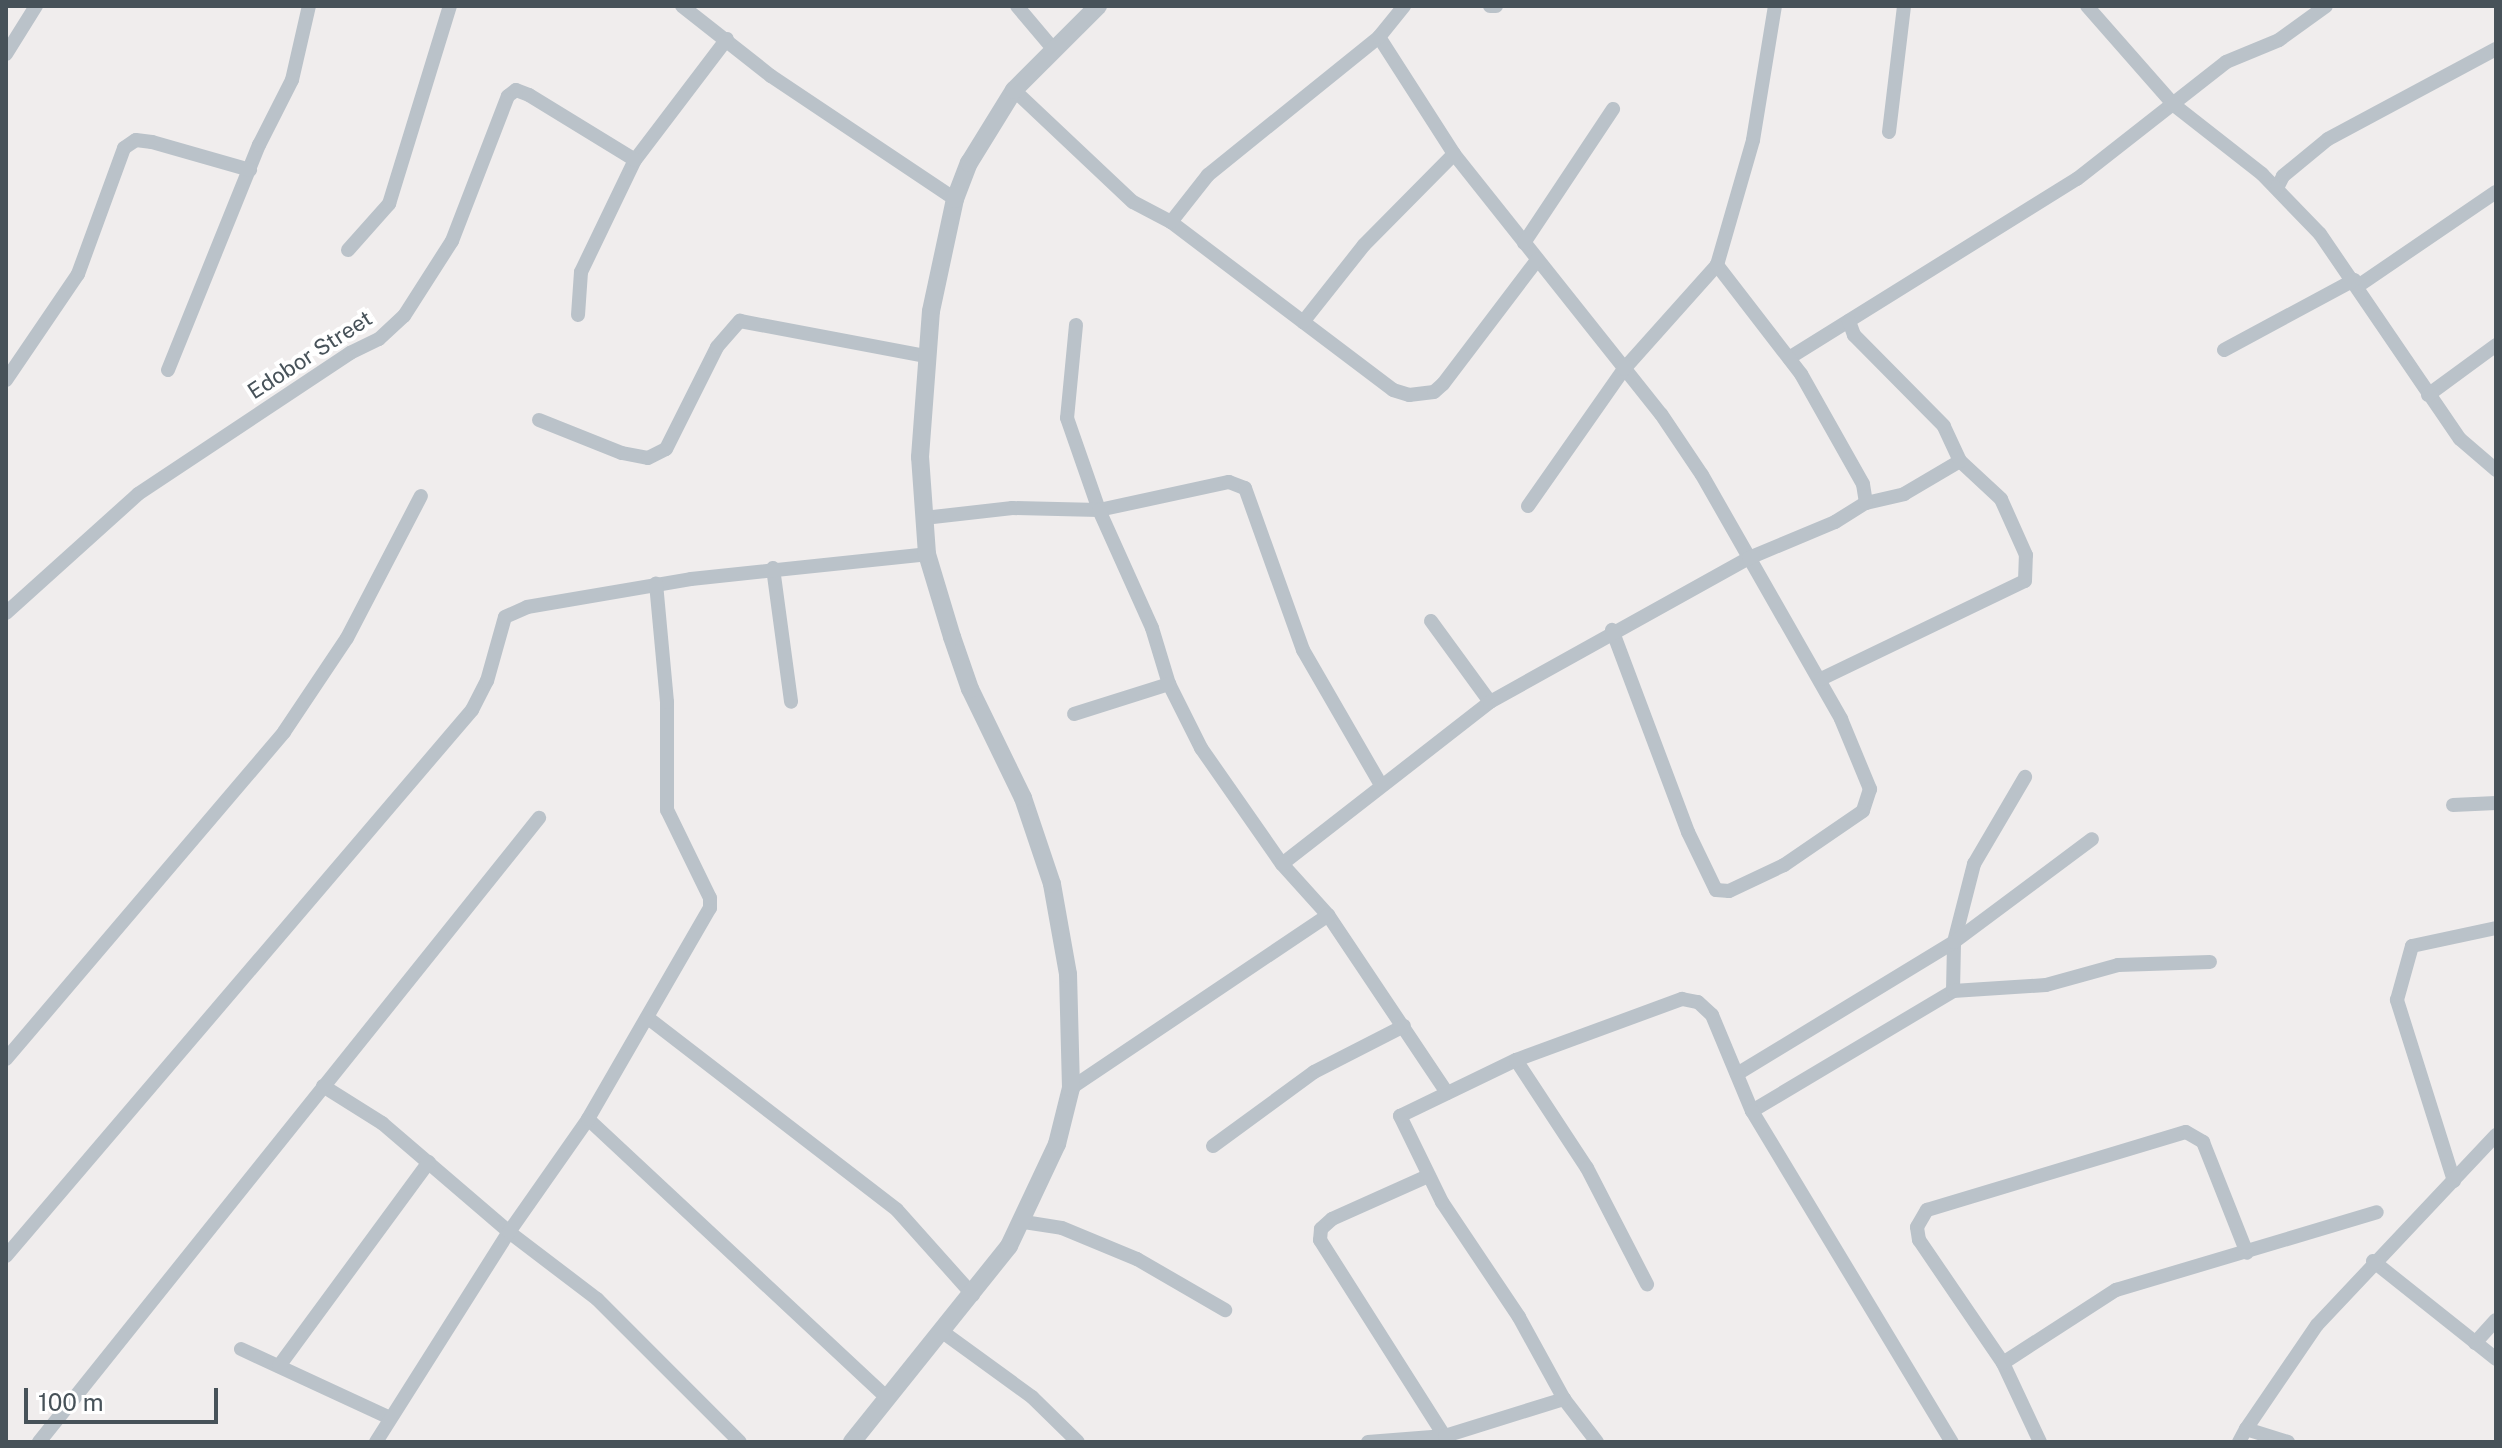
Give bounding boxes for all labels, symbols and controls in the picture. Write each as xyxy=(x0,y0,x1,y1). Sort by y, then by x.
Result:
street label: Edobor Street xyxy=(243,305,377,405)
scale bar xyxy=(28,1372,222,1422)
text: 100 m xyxy=(38,1388,104,1416)

